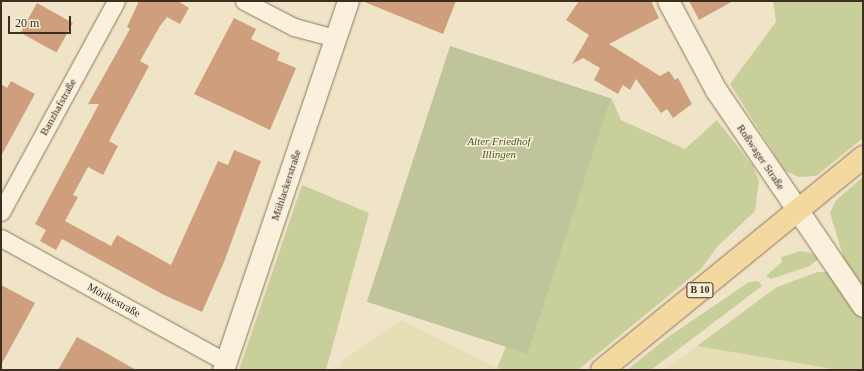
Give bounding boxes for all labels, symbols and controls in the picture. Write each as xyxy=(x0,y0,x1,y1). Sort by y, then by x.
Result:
scale bar xyxy=(10,8,73,34)
text: 20 m xyxy=(15,16,39,30)
street label: Banzhafstraße xyxy=(37,76,79,138)
street label: Roßwager Straße xyxy=(734,122,788,192)
park label: Alter Friedhof Illingen xyxy=(467,135,531,161)
street label: Mühlackerstraße xyxy=(268,148,304,222)
street label: Mörikestraße xyxy=(85,280,143,320)
road number: B 10 xyxy=(686,282,714,298)

